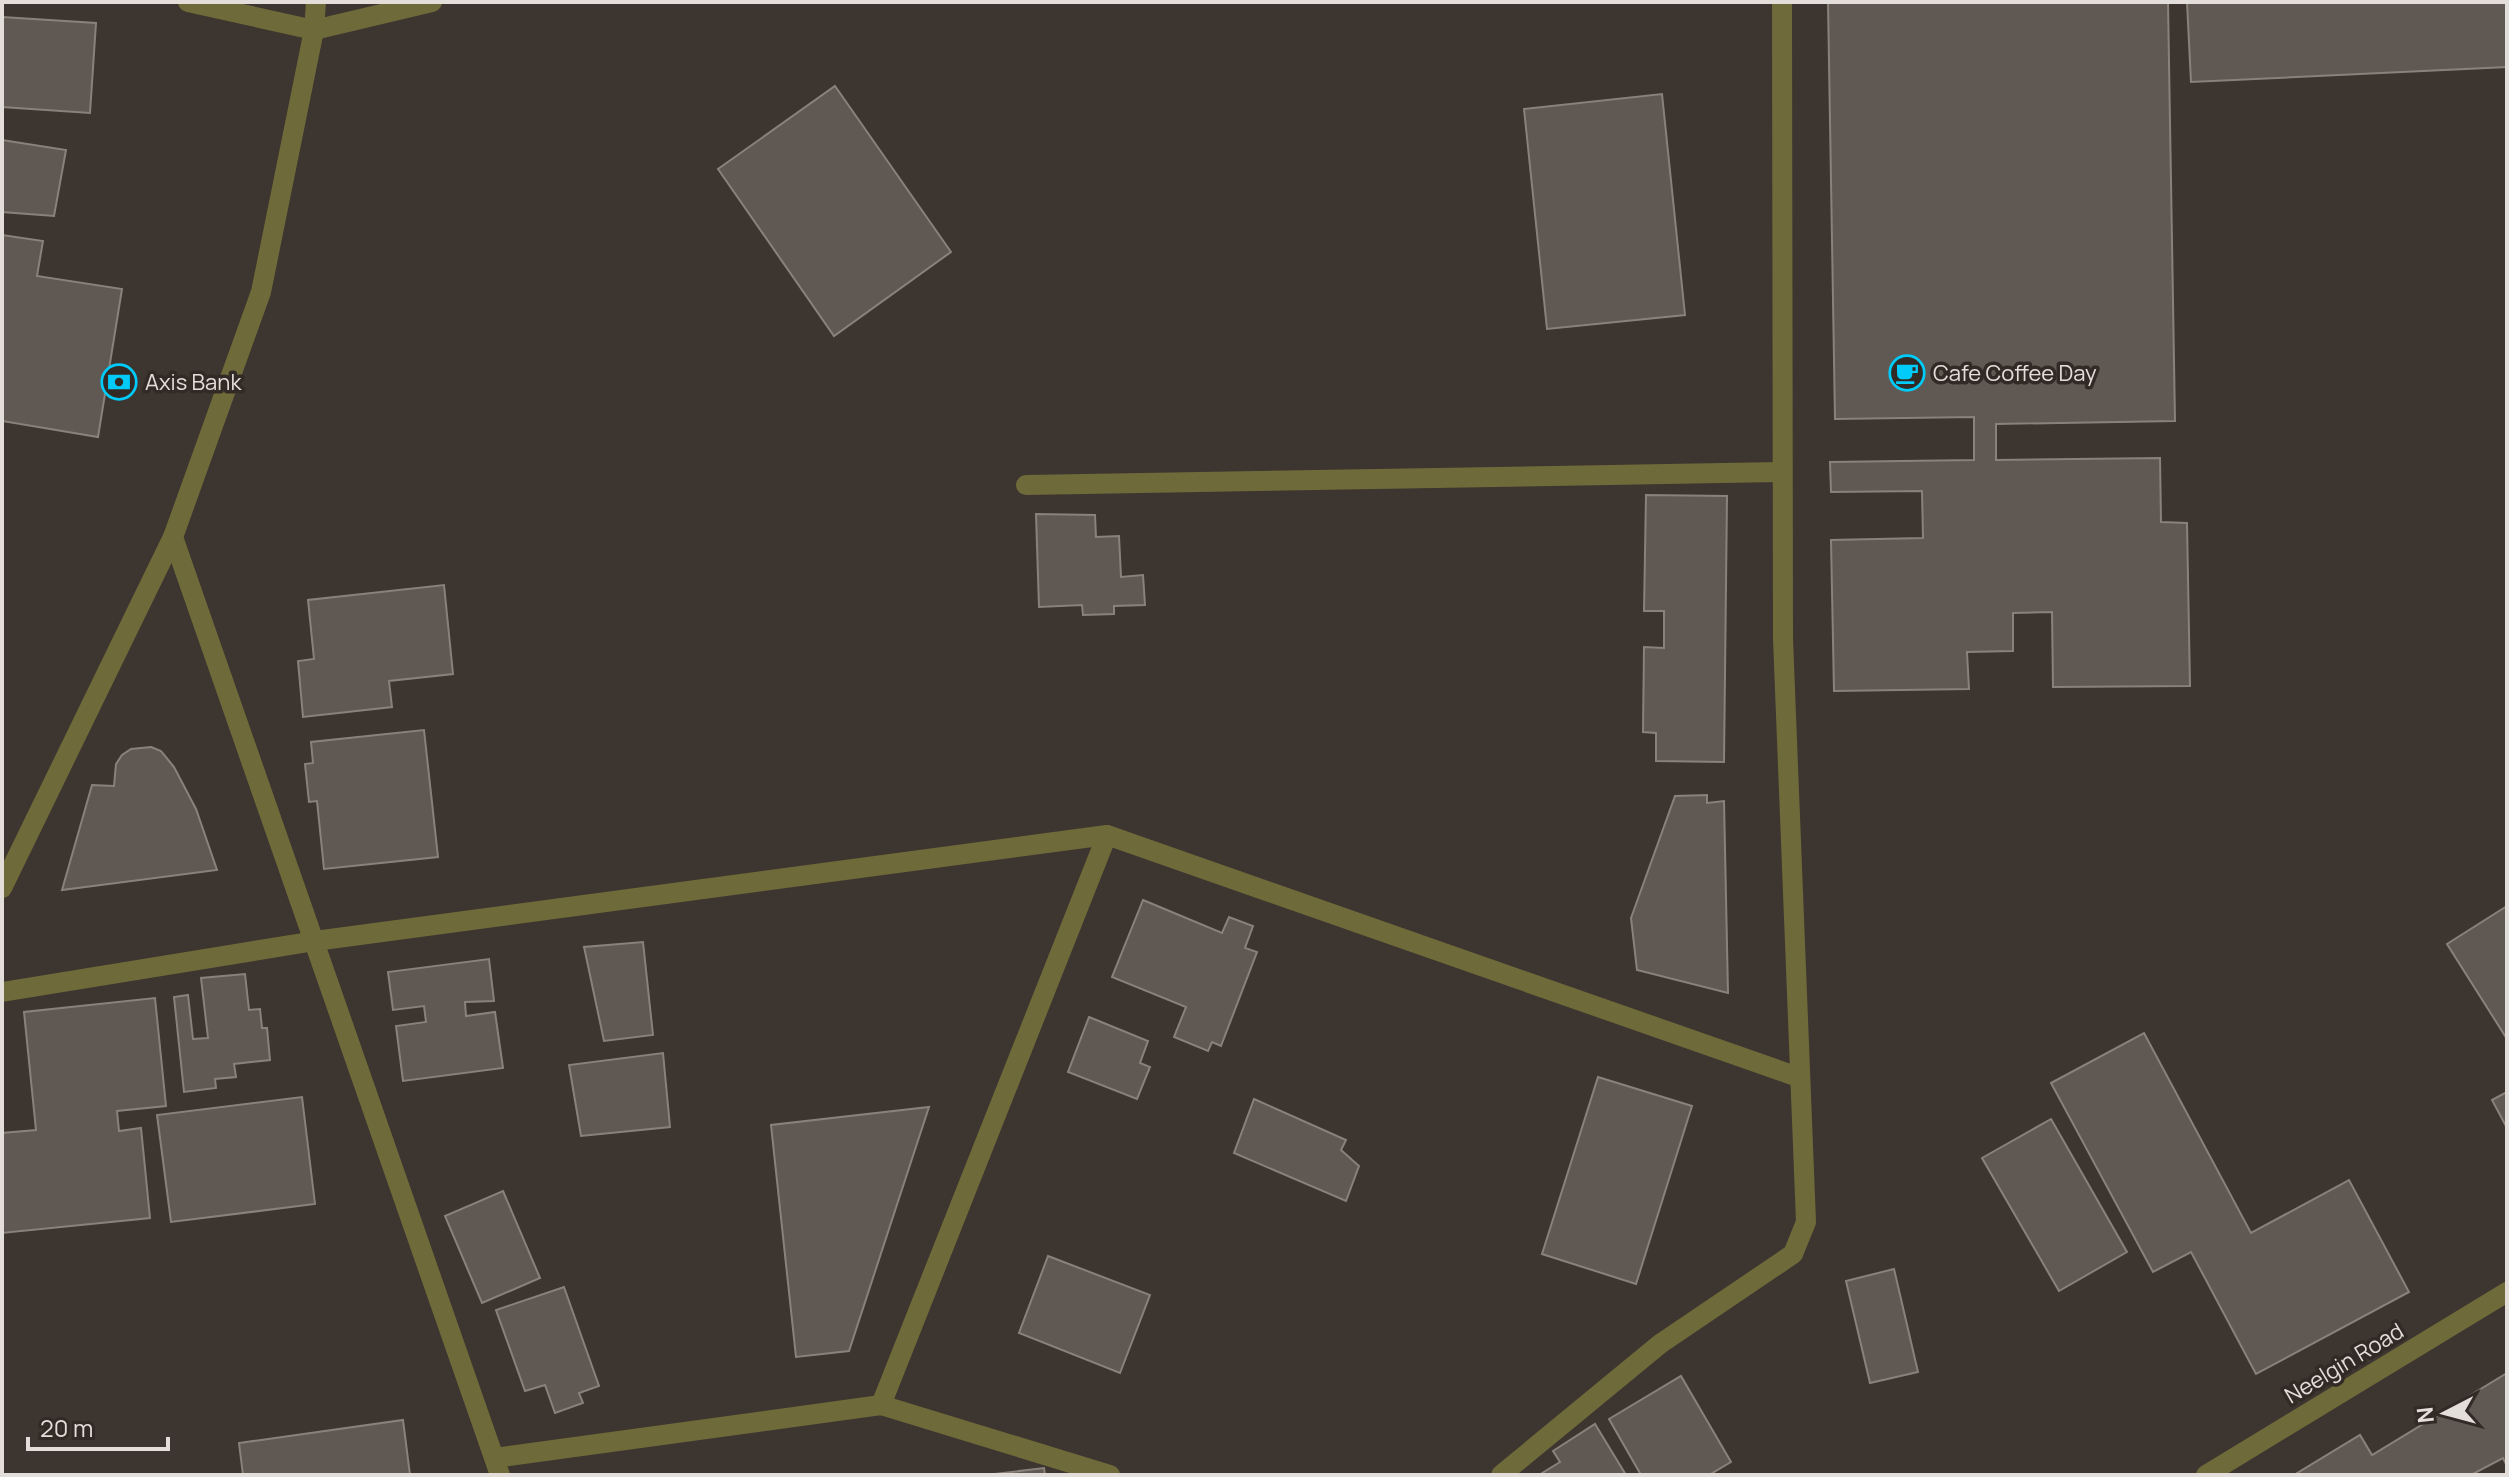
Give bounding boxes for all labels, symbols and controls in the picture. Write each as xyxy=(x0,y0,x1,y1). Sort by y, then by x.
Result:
cafe icon: Cafe Coffee Day xyxy=(1888,354,1926,392)
place label: Cafe Coffee Day xyxy=(1933,358,2097,388)
bank icon: Axis Bank xyxy=(100,363,138,401)
place label: Axis Bank xyxy=(145,367,242,397)
street label: Neelgin Road xyxy=(2279,1316,2409,1410)
north arrow xyxy=(2405,1373,2485,1453)
scale bar xyxy=(28,1401,168,1451)
text: N xyxy=(2409,1406,2441,1425)
text: 20 m xyxy=(40,1411,93,1444)

